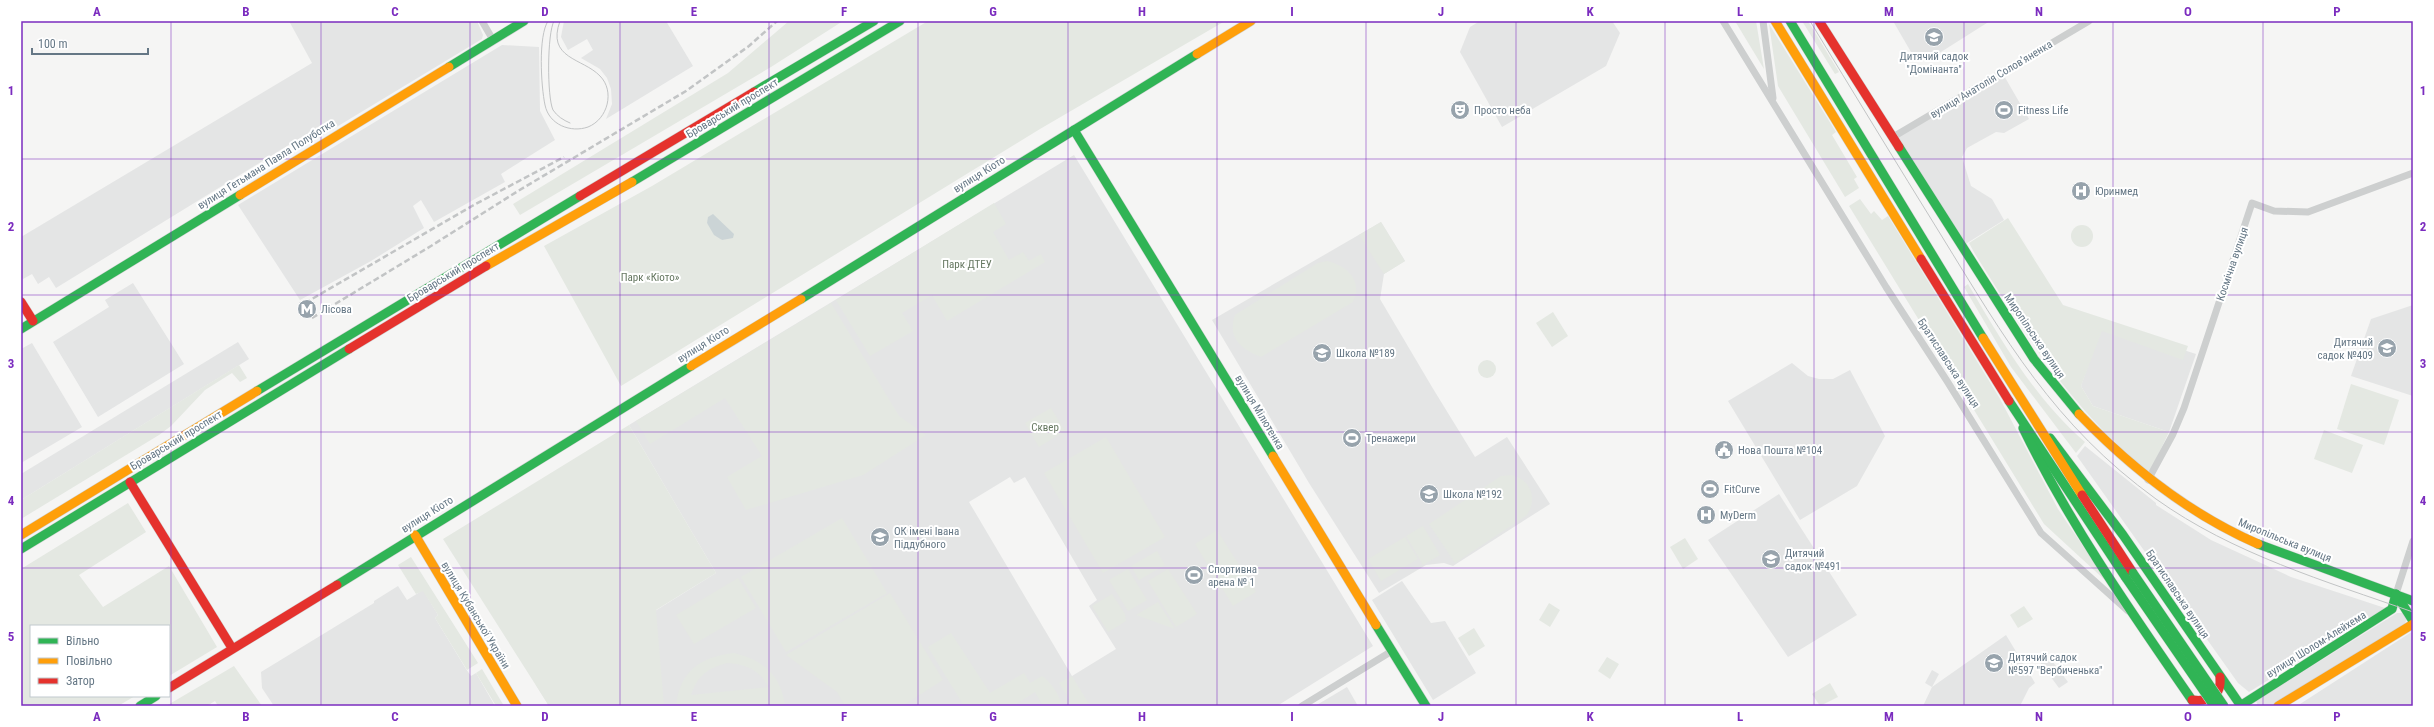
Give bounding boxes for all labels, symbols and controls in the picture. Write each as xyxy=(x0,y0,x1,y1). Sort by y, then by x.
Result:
text: A xyxy=(93,4,101,19)
text: B xyxy=(242,4,250,19)
text: C xyxy=(391,4,399,19)
text: D xyxy=(541,4,549,19)
text: E xyxy=(691,4,698,19)
text: F xyxy=(841,4,847,19)
text: G xyxy=(989,4,997,19)
text: H xyxy=(1138,4,1146,19)
text: I xyxy=(1290,4,1294,19)
text: J xyxy=(1438,4,1444,19)
text: K xyxy=(1586,4,1594,19)
text: L xyxy=(1737,4,1743,19)
text: M xyxy=(1884,4,1894,19)
text: N xyxy=(2035,4,2043,19)
text: O xyxy=(2184,4,2192,19)
text: P xyxy=(2333,4,2341,19)
school or university icon: Дитячий садок "Домінанта" xyxy=(1923,26,1945,48)
scale bar xyxy=(32,30,148,56)
text: 100 m xyxy=(38,37,68,51)
street label: вулиця Анатолія Соловʼяненка xyxy=(1928,38,2055,121)
place label: Дитячий садок "Домінанта" xyxy=(1900,50,1969,76)
street label: Броварський проспект xyxy=(684,76,781,141)
text: 1 xyxy=(8,83,14,98)
text: 1 xyxy=(2420,83,2426,98)
theatre icon: Просто неба xyxy=(1449,99,1471,121)
sports icon: Fitness Life xyxy=(1993,99,2015,121)
place label: Просто неба xyxy=(1474,104,1531,117)
place label: Fitness Life xyxy=(2018,104,2068,117)
street label: вулиця Гетьмана Павла Полуботка xyxy=(195,117,337,212)
street label: вулиця Кіото xyxy=(951,153,1008,196)
hospital icon: Юринмед xyxy=(2070,180,2092,202)
place label: Юринмед xyxy=(2095,185,2138,198)
text: 2 xyxy=(8,219,15,234)
text: 2 xyxy=(2420,219,2427,234)
street label: Космічна вулиця xyxy=(2214,226,2251,303)
street label: Броварський проспект xyxy=(405,240,502,305)
park label: Парк ДТЕУ xyxy=(942,258,992,271)
park label: Парк «Кіото» xyxy=(621,271,680,284)
street label: Миропільська вулиця xyxy=(2001,291,2068,381)
metro station icon: Лісова xyxy=(296,298,318,320)
place label: Лісова xyxy=(321,303,352,316)
street label: Братиславська вулиця xyxy=(1915,316,1982,410)
street label: вулиця Кіото xyxy=(675,323,732,366)
place label: Дитячий садок №409 xyxy=(2317,336,2373,362)
school or university icon: Дитячий садок №409 xyxy=(2376,337,2398,359)
school or university icon: Школа №189 xyxy=(1311,342,1333,364)
place label: Школа №189 xyxy=(1336,347,1395,360)
text: 3 xyxy=(8,356,14,371)
text: 3 xyxy=(2420,356,2426,371)
street label: вулиця Мілютенка xyxy=(1232,373,1287,452)
street label: Броварський проспект xyxy=(128,408,225,473)
park label: Сквер xyxy=(1031,421,1059,434)
sports icon: Тренажери xyxy=(1341,427,1363,449)
place label: Тренажери xyxy=(1366,432,1416,445)
public building icon: Нова Пошта №104 xyxy=(1713,439,1735,461)
place label: Нова Пошта №104 xyxy=(1738,444,1823,457)
sports icon: FitCurve xyxy=(1699,478,1721,500)
school or university icon: Школа №192 xyxy=(1418,483,1440,505)
place label: FitCurve xyxy=(1724,483,1760,496)
place label: Школа №192 xyxy=(1443,488,1502,501)
text: 4 xyxy=(8,493,15,508)
street label: вулиця Кіото xyxy=(399,493,456,536)
text: 4 xyxy=(2420,493,2427,508)
hospital icon: MyDerm xyxy=(1695,504,1717,526)
place label: MyDerm xyxy=(1720,509,1756,522)
street label: Миропільська вулиця xyxy=(2236,516,2333,565)
place label: ОК імені Івана Піддубного xyxy=(894,525,959,551)
school or university icon: ОК імені Івана Піддубного xyxy=(869,526,891,548)
place label: Дитячий садок №491 xyxy=(1785,547,1841,573)
school or university icon: Дитячий садок №491 xyxy=(1760,548,1782,570)
street label: Братиславська вулиця xyxy=(2143,548,2212,641)
street label: вулиця Кубанської України xyxy=(438,559,513,671)
place label: Спортивна арена № 1 xyxy=(1208,563,1257,589)
sports icon: Спортивна арена № 1 xyxy=(1183,564,1205,586)
street label: вулиця Шолом-Алейхема xyxy=(2264,608,2369,680)
legend xyxy=(30,625,170,697)
text: 5 xyxy=(8,629,15,644)
text: 5 xyxy=(2420,629,2427,644)
text: Вільно xyxy=(66,634,99,648)
place label: Дитячий садок №597 "Вербиченька" xyxy=(2008,651,2103,677)
school or university icon: Дитячий садок №597 "Вербиченька" xyxy=(1983,652,2005,674)
text: Повільно xyxy=(66,654,112,668)
text: Затор xyxy=(66,674,95,688)
text: A xyxy=(93,709,101,724)
text: B xyxy=(242,709,250,724)
text: C xyxy=(391,709,399,724)
text: D xyxy=(541,709,549,724)
text: E xyxy=(691,709,698,724)
text: F xyxy=(841,709,847,724)
text: G xyxy=(989,709,997,724)
text: H xyxy=(1138,709,1146,724)
text: I xyxy=(1290,709,1294,724)
text: J xyxy=(1438,709,1444,724)
text: K xyxy=(1586,709,1594,724)
text: L xyxy=(1737,709,1743,724)
text: M xyxy=(1884,709,1894,724)
text: N xyxy=(2035,709,2043,724)
text: O xyxy=(2184,709,2192,724)
text: P xyxy=(2333,709,2341,724)

